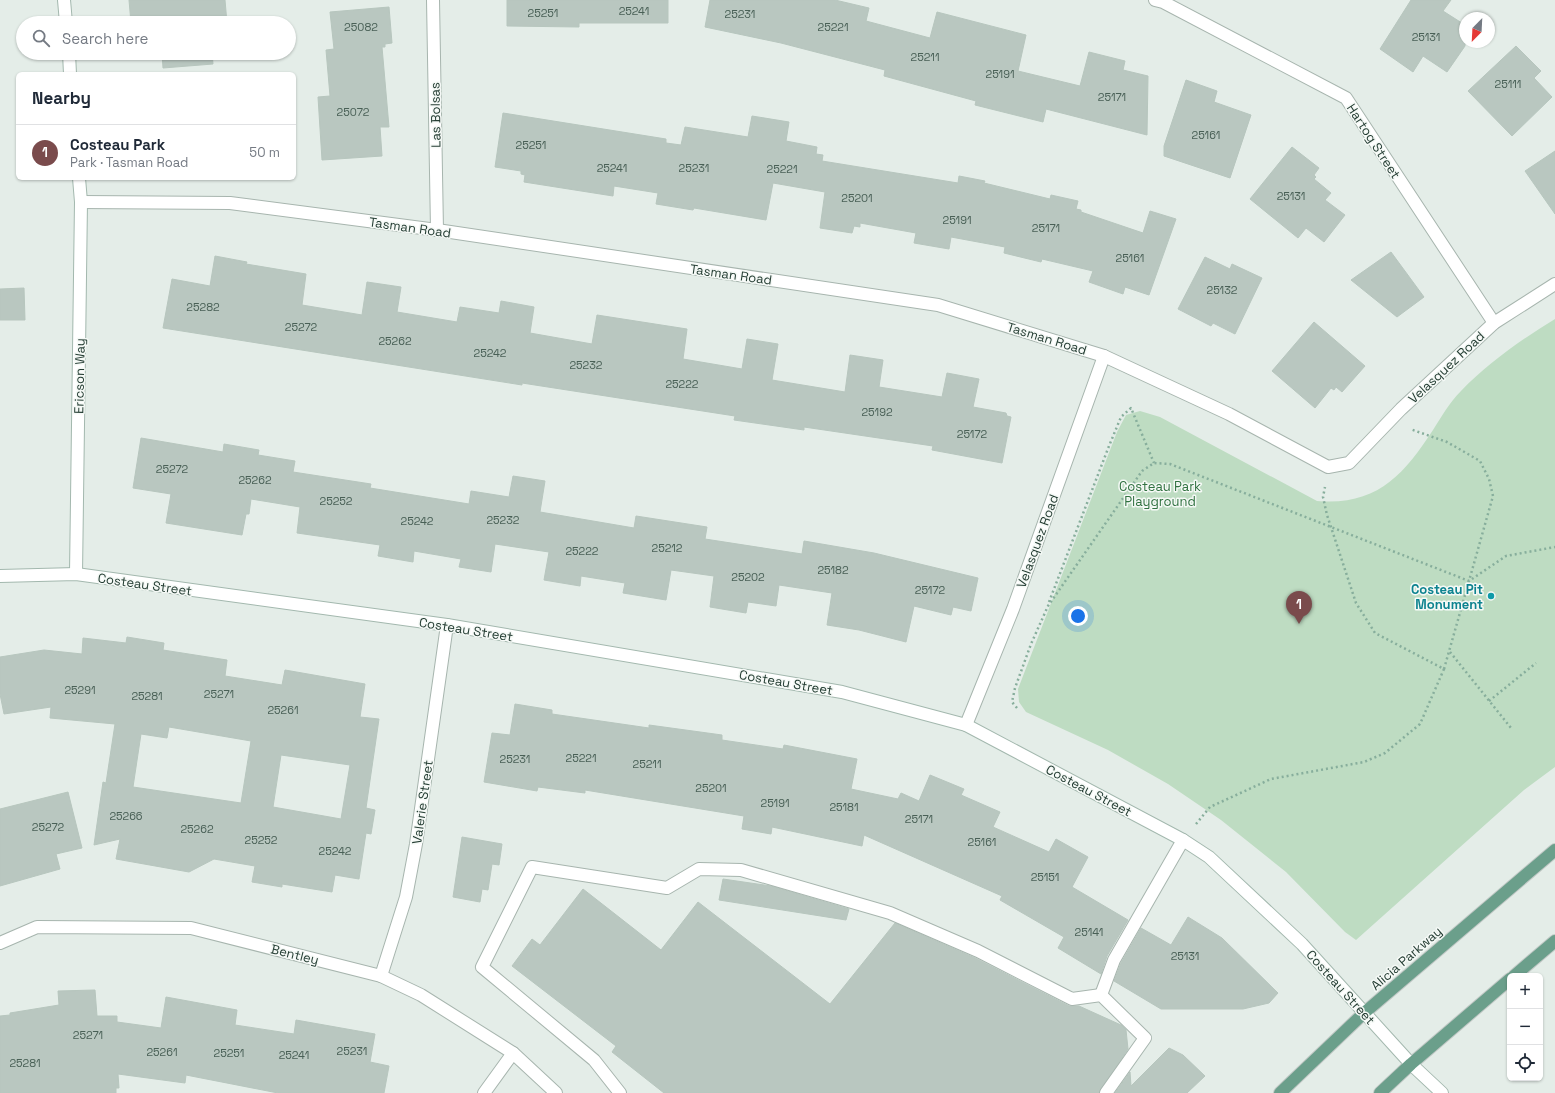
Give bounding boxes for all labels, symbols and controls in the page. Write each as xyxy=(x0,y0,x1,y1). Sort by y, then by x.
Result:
house number: 25241 xyxy=(619,4,649,18)
house number: 25251 xyxy=(528,6,558,20)
house number: 25231 xyxy=(725,7,755,21)
north arrow xyxy=(1459,12,1495,48)
search box xyxy=(16,16,296,60)
house number: 25082 xyxy=(344,20,378,34)
house number: 25221 xyxy=(818,20,849,34)
icon: search xyxy=(30,27,52,49)
text: Search here xyxy=(62,29,148,48)
house number: 25131 xyxy=(1412,30,1440,44)
house number: 25211 xyxy=(911,50,939,64)
house number: 25191 xyxy=(986,67,1015,81)
house number: 25111 xyxy=(1495,77,1521,91)
street label: Las Bolsas xyxy=(426,82,445,148)
text: Nearby xyxy=(32,87,91,109)
house number: 25171 xyxy=(1098,90,1126,104)
street label: Hartog Street xyxy=(1343,101,1404,182)
house number: 25072 xyxy=(337,105,370,119)
house number: 25161 xyxy=(1192,128,1220,142)
text: Costeau Park xyxy=(70,135,165,154)
house number: 25251 xyxy=(516,138,546,152)
text: 1 xyxy=(42,144,48,161)
text: 50 m xyxy=(249,144,280,161)
text: Park · Tasman Road xyxy=(70,154,188,171)
house number: 25241 xyxy=(597,161,627,175)
house number: 25231 xyxy=(679,161,709,175)
house number: 25221 xyxy=(767,162,798,176)
house number: 25131 xyxy=(1277,189,1305,203)
house number: 25201 xyxy=(841,191,873,205)
street label: Tasman Road xyxy=(368,213,452,242)
house number: 25191 xyxy=(943,213,972,227)
house number: 25171 xyxy=(1032,221,1060,235)
house number: 25161 xyxy=(1116,251,1144,265)
street label: Tasman Road xyxy=(689,260,773,289)
house number: 25132 xyxy=(1207,283,1238,297)
house number: 25282 xyxy=(186,300,220,314)
street label: Tasman Road xyxy=(1005,318,1089,359)
house number: 25272 xyxy=(285,320,318,334)
street label: Velasquez Road xyxy=(1405,328,1488,407)
house number: 25262 xyxy=(378,334,412,348)
street label: Ericson Way xyxy=(70,338,89,414)
house number: 25242 xyxy=(474,346,507,360)
house number: 25232 xyxy=(569,358,603,372)
house number: 25222 xyxy=(665,377,699,391)
house number: 25192 xyxy=(861,405,893,419)
house number: 25172 xyxy=(957,427,988,441)
house number: 25272 xyxy=(156,462,189,476)
house number: 25262 xyxy=(238,473,272,487)
park label: Costeau Park Playground xyxy=(1119,478,1201,510)
street label: Velasquez Road xyxy=(1013,492,1062,590)
house number: 25252 xyxy=(320,494,353,508)
house number: 25232 xyxy=(486,513,520,527)
house number: 25242 xyxy=(401,514,434,528)
house number: 25212 xyxy=(652,541,683,555)
house number: 25222 xyxy=(565,544,599,558)
house number: 25182 xyxy=(817,563,849,577)
street label: Costeau Street xyxy=(97,569,193,600)
house number: 25202 xyxy=(731,570,765,584)
place label: Costeau Pit Monument xyxy=(1411,581,1483,613)
house number: 25172 xyxy=(915,583,946,597)
pin: 1 xyxy=(1286,591,1312,624)
marker: Costeau Pit Monument xyxy=(1486,591,1496,601)
your location xyxy=(1068,606,1088,626)
street label: Costeau Street xyxy=(418,614,514,645)
street label: Costeau Street xyxy=(738,666,834,699)
house number: 25291 xyxy=(64,683,96,697)
house number: 25271 xyxy=(204,687,234,701)
house number: 25281 xyxy=(131,689,163,703)
house number: 25261 xyxy=(267,703,299,717)
house number: 25221 xyxy=(566,751,597,765)
house number: 25231 xyxy=(500,752,530,766)
house number: 25211 xyxy=(633,757,661,771)
street label: Valerie Street xyxy=(408,759,437,845)
street label: Costeau Street xyxy=(1043,761,1135,820)
house number: 25201 xyxy=(695,781,727,795)
house number: 25191 xyxy=(761,796,790,810)
house number: 25181 xyxy=(829,800,859,814)
house number: 25266 xyxy=(109,809,143,823)
house number: 25171 xyxy=(905,812,933,826)
house number: 25272 xyxy=(32,820,65,834)
house number: 25262 xyxy=(180,822,214,836)
house number: 25252 xyxy=(245,833,278,847)
house number: 25161 xyxy=(968,835,996,849)
house number: 25242 xyxy=(319,844,352,858)
house number: 25151 xyxy=(1031,870,1059,884)
street label: Alicia Parkway xyxy=(1367,923,1445,994)
house number: 25141 xyxy=(1075,925,1103,939)
street label: Bentley xyxy=(269,940,321,969)
street label: Costeau Street xyxy=(1303,946,1379,1028)
house number: 25131 xyxy=(1171,949,1199,963)
map controls xyxy=(1507,973,1543,1081)
button: + xyxy=(1507,973,1543,1009)
button: − xyxy=(1507,1009,1543,1045)
house number: 25271 xyxy=(73,1028,103,1042)
house number: 25231 xyxy=(337,1044,367,1058)
house number: 25261 xyxy=(146,1045,178,1059)
button: locate xyxy=(1507,1045,1543,1081)
house number: 25251 xyxy=(214,1046,244,1060)
house number: 25241 xyxy=(279,1048,309,1062)
house number: 25281 xyxy=(9,1056,41,1070)

